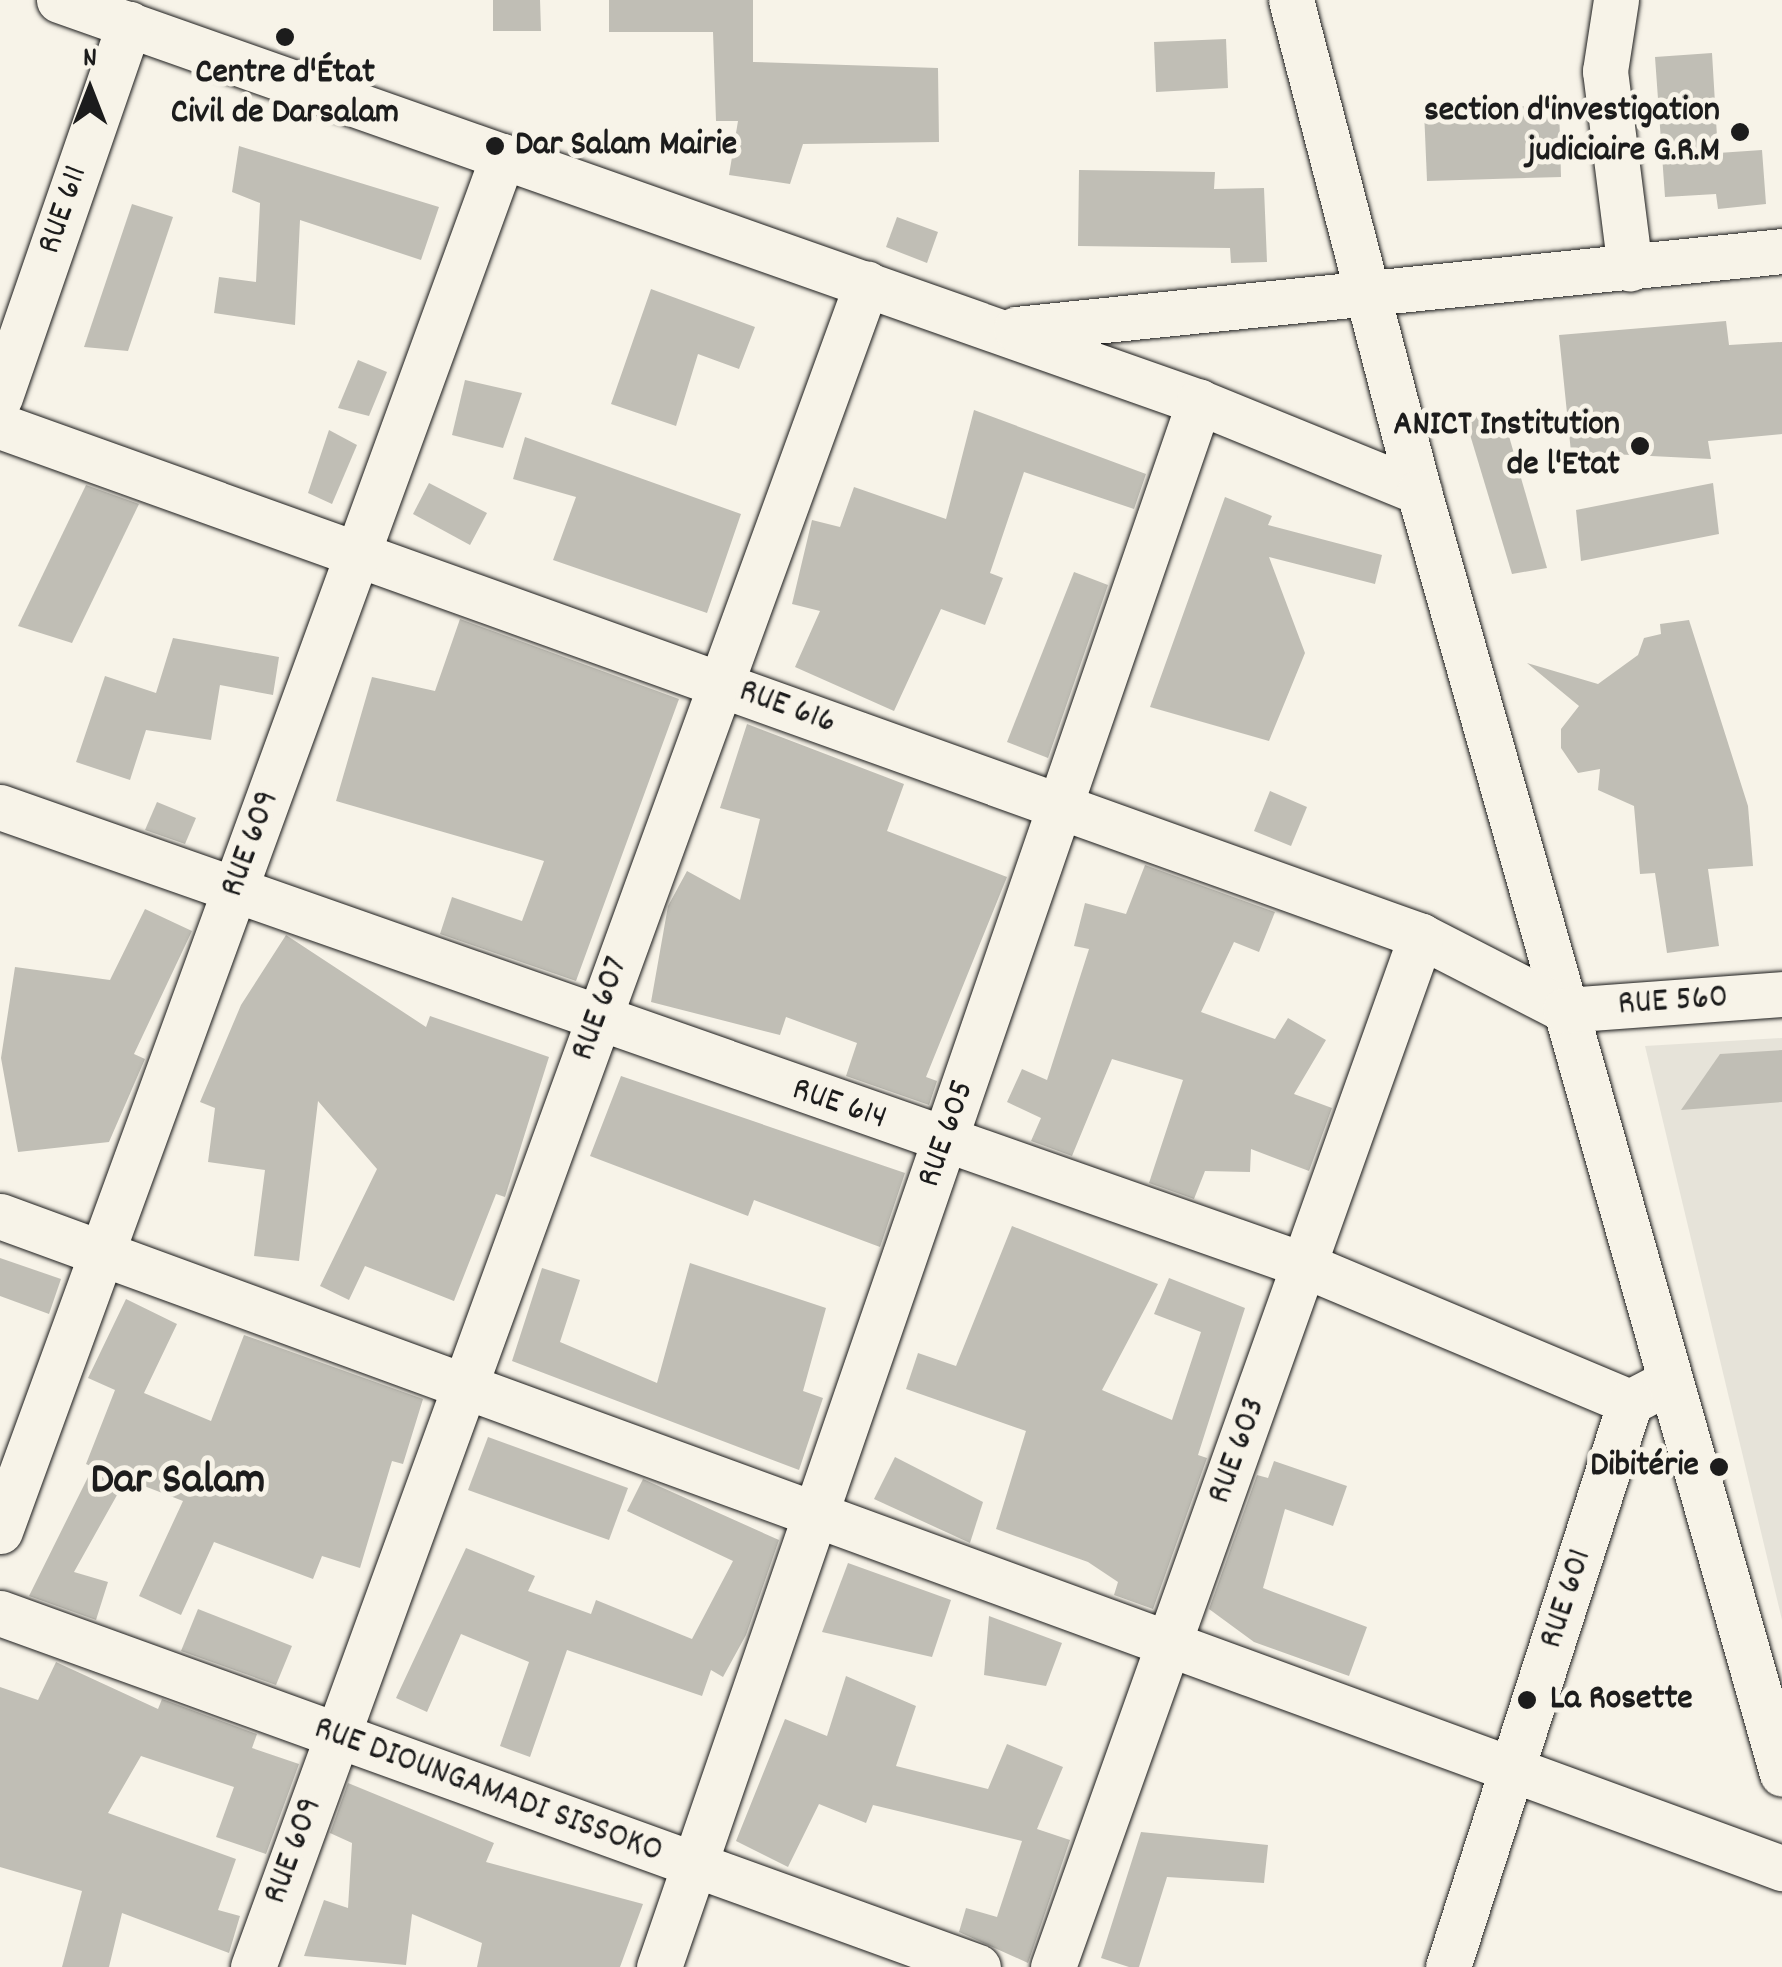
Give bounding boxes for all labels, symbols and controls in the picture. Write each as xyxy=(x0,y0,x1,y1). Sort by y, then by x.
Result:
marker: Centre d'État Civil de Darsalam xyxy=(274,26,296,48)
north arrow xyxy=(40,40,140,140)
text: N xyxy=(83,40,97,80)
place label: Centre d'État Civil de Darsalam xyxy=(171,53,399,135)
place label: section d'investigation judiciaire G.R.M xyxy=(1424,91,1720,173)
marker: section d'investigation judiciaire G.R.M xyxy=(1729,121,1751,143)
place label: Dar Salam Mairie xyxy=(515,125,737,167)
marker: Dar Salam Mairie xyxy=(484,135,506,157)
street label: RUE 611 xyxy=(29,160,99,260)
place label: ANICT Institution de l'Etat xyxy=(1393,405,1620,487)
marker: ANICT Institution de l'Etat xyxy=(1629,435,1651,457)
street label: RUE 616 xyxy=(733,671,841,745)
street label: RUE 609 xyxy=(212,785,290,903)
street label: RUE 607 xyxy=(563,951,639,1067)
street label: RUE 560 xyxy=(1617,977,1729,1027)
street label: RUE 614 xyxy=(786,1069,892,1141)
street label: RUE 605 xyxy=(909,1075,985,1193)
street label: RUE 603 xyxy=(1200,1392,1276,1510)
place label: Dibitérie xyxy=(1590,1446,1699,1488)
district label: Dar Salam xyxy=(90,1456,266,1510)
marker: Dibitérie xyxy=(1708,1456,1730,1478)
street label: RUE 601 xyxy=(1531,1544,1603,1654)
place label: La Rosette xyxy=(1550,1679,1693,1721)
marker: La Rosette xyxy=(1514,1687,1540,1713)
street label: RUE DIOUNGAMADI SISSOKO xyxy=(308,1708,668,1874)
street label: RUE 609 xyxy=(255,1792,333,1910)

